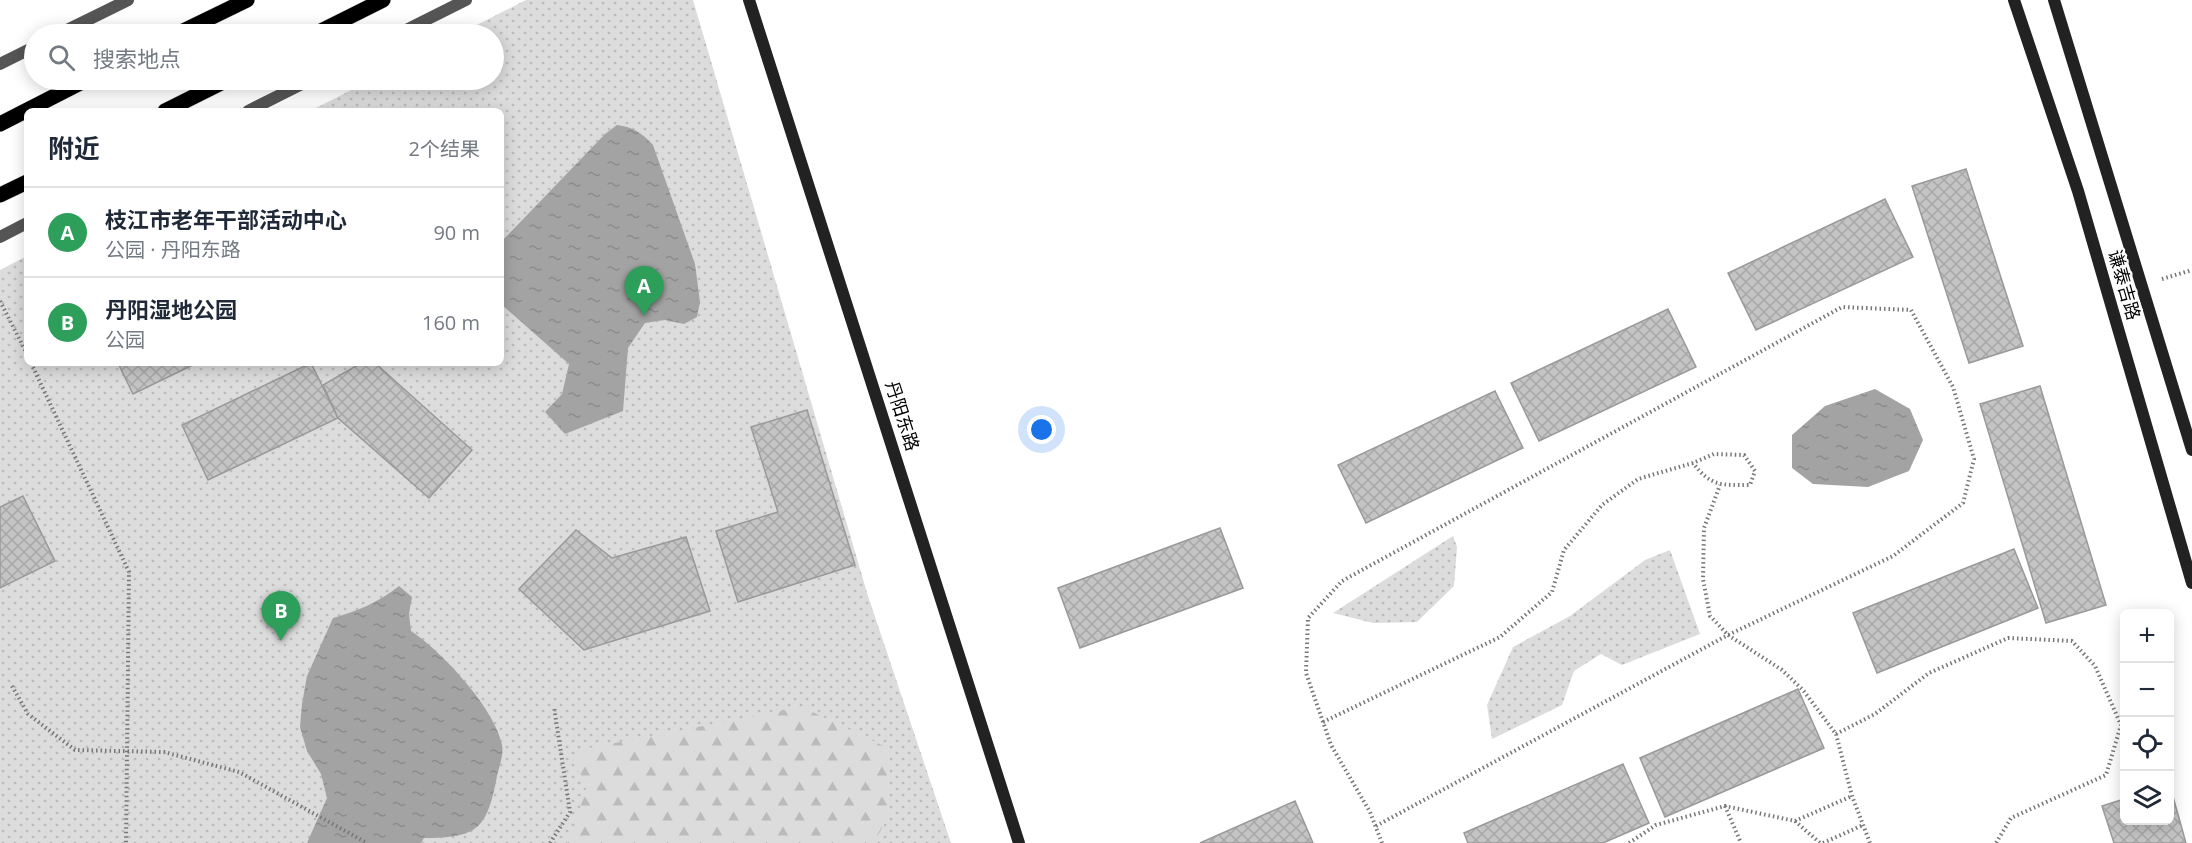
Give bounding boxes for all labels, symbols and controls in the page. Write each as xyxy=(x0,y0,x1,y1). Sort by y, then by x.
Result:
search box xyxy=(24,24,504,90)
icon: search xyxy=(45,41,78,74)
text: 搜索地点 xyxy=(93,43,181,73)
text: 附近 xyxy=(48,130,100,166)
text: 2个结果 xyxy=(409,135,480,162)
text: 枝江市老年干部活动中心 xyxy=(105,204,347,234)
text: A xyxy=(61,219,74,246)
text: 90 m xyxy=(433,219,480,246)
text: 公园 · 丹阳东路 xyxy=(105,236,241,263)
street label: 谦泰吉路 xyxy=(2104,247,2146,323)
pin: A xyxy=(624,266,664,316)
text: 丹阳湿地公园 xyxy=(105,294,237,324)
text: B xyxy=(61,309,74,336)
text: 160 m xyxy=(422,309,480,336)
text: 公园 xyxy=(105,326,145,353)
street label: 丹阳东路 xyxy=(880,378,925,454)
your location xyxy=(1027,415,1056,444)
pin: B xyxy=(262,592,300,641)
map controls xyxy=(2120,609,2174,825)
button: + xyxy=(2120,609,2174,663)
button: − xyxy=(2120,663,2174,717)
button: locate xyxy=(2120,717,2174,771)
button: layers xyxy=(2120,771,2174,825)

